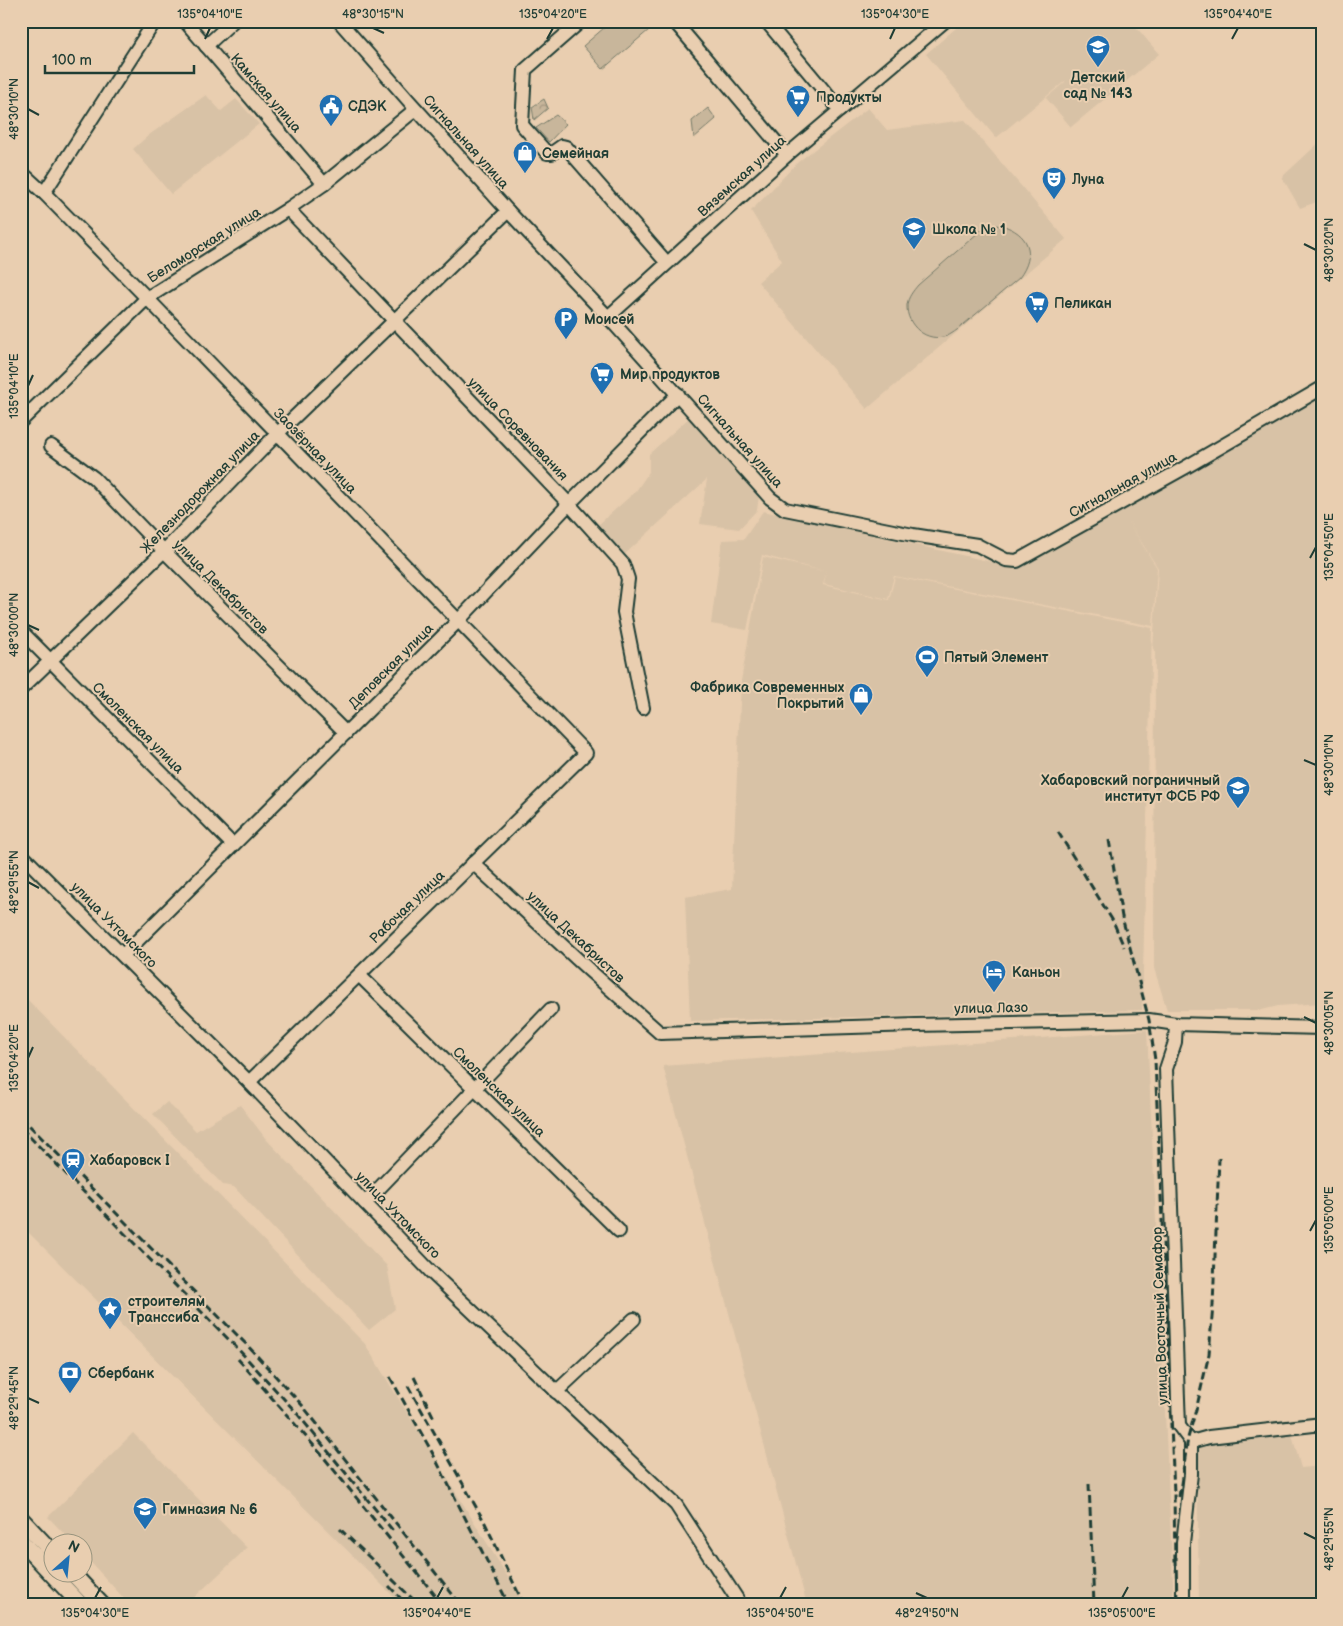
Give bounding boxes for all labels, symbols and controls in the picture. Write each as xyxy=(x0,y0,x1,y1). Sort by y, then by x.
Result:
text: 135°04'10"E xyxy=(177,7,243,22)
text: 48°30'15"N xyxy=(342,7,404,22)
text: 135°04'20"E xyxy=(519,7,587,22)
text: 135°04'30"E xyxy=(861,7,929,22)
text: 135°04'40"E xyxy=(1204,7,1272,22)
school or university icon: Детский сад № 143 xyxy=(1085,34,1111,68)
scale bar xyxy=(45,42,194,74)
street label: Камская улица xyxy=(227,50,305,137)
text: 100 m xyxy=(52,51,92,70)
place label: Детский сад № 143 xyxy=(1063,69,1133,102)
text: 48°30'10"N xyxy=(7,78,22,140)
supermarket icon: Продукты xyxy=(785,84,811,118)
place label: Продукты xyxy=(816,89,882,106)
street label: Сигнальная улица xyxy=(419,92,513,193)
public building icon: СДЭК xyxy=(318,93,344,127)
place label: СДЭК xyxy=(348,98,387,115)
street label: Вяземская улица xyxy=(694,131,790,220)
shop icon: Семейная xyxy=(512,140,538,174)
place label: Семейная xyxy=(542,145,609,162)
theatre icon: Луна xyxy=(1041,166,1067,200)
place label: Луна xyxy=(1071,171,1105,188)
street label: Беломорская улица xyxy=(144,203,264,287)
school or university icon: Школа № 1 xyxy=(901,216,927,250)
text: 48°30'20"N xyxy=(1322,218,1337,282)
place label: Школа № 1 xyxy=(932,221,1006,238)
supermarket icon: Пеликан xyxy=(1024,290,1050,324)
place label: Пеликан xyxy=(1054,295,1112,312)
parking icon: Моисей xyxy=(553,306,579,340)
place label: Моисей xyxy=(584,311,634,328)
text: 135°04'10"E xyxy=(7,353,22,419)
supermarket icon: Мир продуктов xyxy=(589,361,615,395)
place label: Мир продуктов xyxy=(620,366,720,383)
street label: улица Соревнования xyxy=(464,374,572,484)
street label: Сигнальная улица xyxy=(693,391,787,492)
street label: Заозёрная улица xyxy=(270,405,361,498)
street label: Железнодорожная улица xyxy=(137,426,264,557)
street label: Сигнальная улица xyxy=(1066,448,1180,522)
text: 135°04'50"E xyxy=(1322,513,1337,581)
street label: улица Декабристов xyxy=(170,536,272,638)
text: 48°30'00"N xyxy=(7,593,22,657)
street label: Деповская улица xyxy=(345,619,438,712)
sports icon: Пятый Элемент xyxy=(914,644,940,678)
place label: Пятый Элемент xyxy=(944,649,1049,666)
street label: Смоленская улица xyxy=(89,679,188,778)
place label: Фабрика Современных Покрытий xyxy=(690,679,845,712)
shop icon: Фабрика Современных Покрытий xyxy=(848,682,874,716)
text: 48°30'10"N xyxy=(1322,734,1337,796)
place label: Хабаровский пограничный институт ФСБ РФ xyxy=(1040,772,1220,805)
school or university icon: Хабаровский пограничный институт ФСБ РФ xyxy=(1225,775,1251,809)
text: 48°29'55"N xyxy=(7,850,22,914)
street label: Рабочая улица xyxy=(366,866,449,947)
street label: улица Ухтомского xyxy=(67,878,161,972)
street label: улица Декабристов xyxy=(524,888,629,987)
hotel icon: Каньон xyxy=(981,959,1007,993)
place label: Каньон xyxy=(1012,964,1060,981)
text: 48°30'05"N xyxy=(1322,991,1337,1055)
street label: улица Лазо xyxy=(954,999,1028,1017)
text: 135°04'20"E xyxy=(7,1024,22,1092)
street label: Смоленская улица xyxy=(449,1043,549,1141)
station icon: Хабаровск I xyxy=(60,1147,86,1181)
place label: Хабаровск I xyxy=(89,1152,170,1169)
street label: улица Ухтомского xyxy=(352,1168,444,1262)
text: 135°05'00"E xyxy=(1322,1186,1337,1254)
street label: улица Восточный Семафор xyxy=(1148,1227,1172,1405)
place label: строителям Транссиба xyxy=(128,1293,205,1326)
place icon: строителям Транссиба xyxy=(97,1296,123,1330)
bank icon: Сбербанк xyxy=(57,1360,83,1394)
place label: Сбербанк xyxy=(88,1365,154,1382)
text: 48°29'45"N xyxy=(7,1366,22,1430)
school or university icon: Гимназия № 6 xyxy=(132,1496,158,1530)
place label: Гимназия № 6 xyxy=(162,1501,258,1518)
text: 48°29'55"N xyxy=(1322,1507,1337,1571)
north arrow xyxy=(42,1534,92,1584)
text: N xyxy=(65,1537,82,1557)
text: 135°04'30"E xyxy=(61,1606,129,1621)
text: 135°04'40"E xyxy=(403,1606,471,1621)
text: 135°04'50"E xyxy=(746,1606,814,1621)
text: 48°29'50"N xyxy=(895,1606,959,1621)
text: 135°05'00"E xyxy=(1088,1606,1156,1621)

